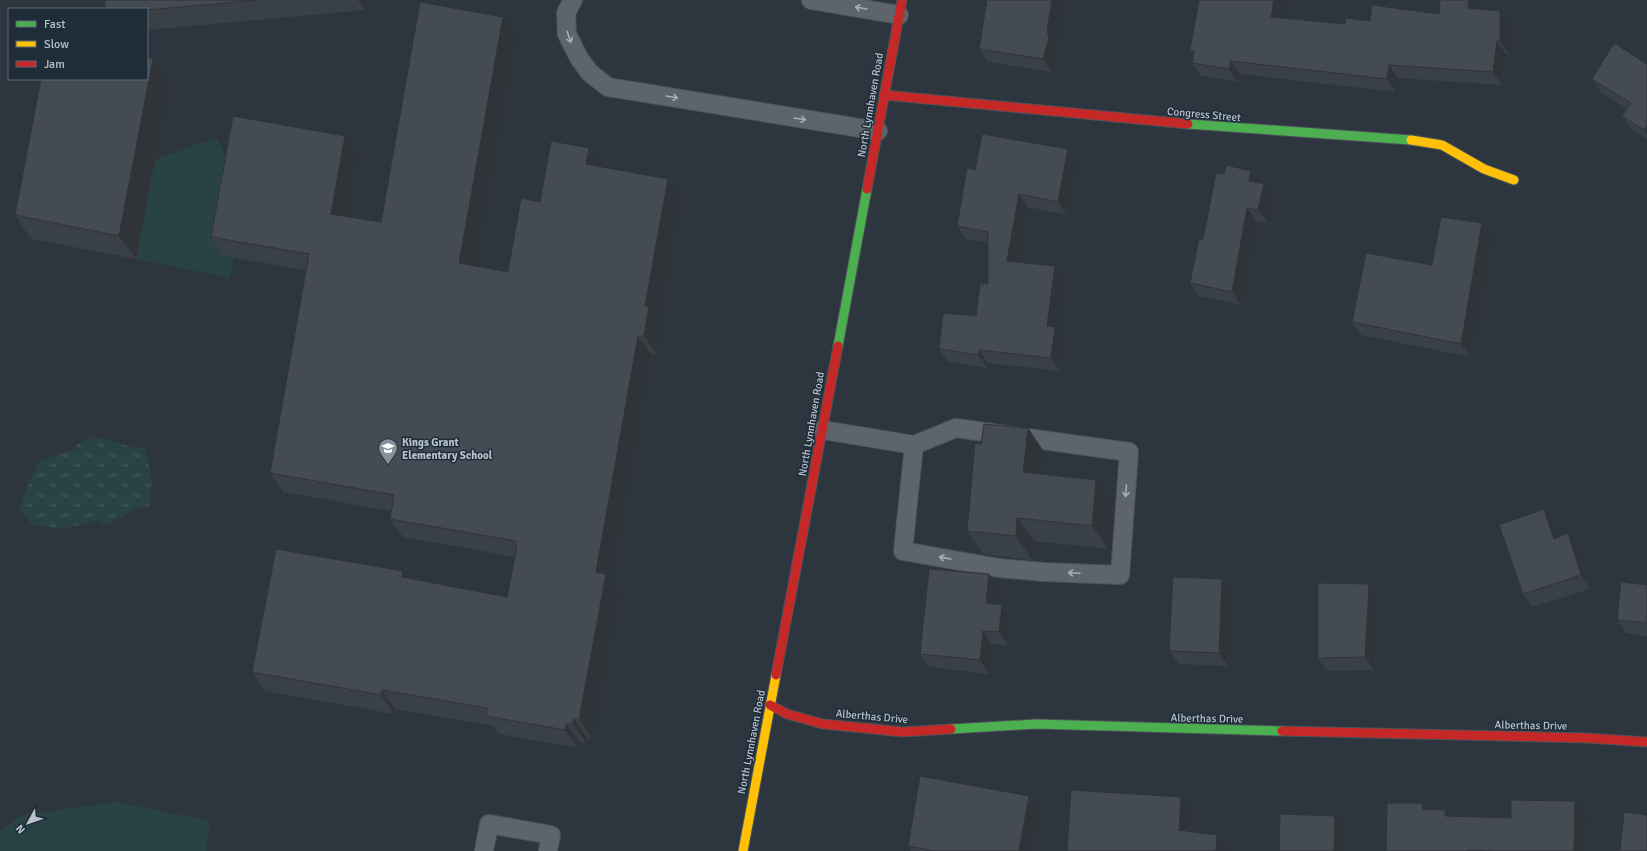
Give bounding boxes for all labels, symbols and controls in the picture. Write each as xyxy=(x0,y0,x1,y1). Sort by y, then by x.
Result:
one-way arrow xyxy=(855,4,868,12)
legend xyxy=(8,8,148,80)
text: Fast xyxy=(44,17,65,32)
one-way arrow xyxy=(566,30,574,42)
text: Slow xyxy=(44,37,69,52)
street label: North Lynnhaven Road xyxy=(855,52,886,158)
text: Jam xyxy=(44,57,65,72)
one-way arrow xyxy=(665,94,678,102)
street label: Congress Street xyxy=(1166,105,1242,124)
one-way arrow xyxy=(794,115,807,123)
street label: North Lynnhaven Road xyxy=(796,371,827,477)
place label: Kings Grant Elementary School xyxy=(402,436,493,462)
school or university icon: Kings Grant Elementary School xyxy=(377,437,399,465)
one-way arrow xyxy=(1123,484,1130,497)
one-way arrow xyxy=(939,554,952,562)
one-way arrow xyxy=(1068,570,1081,577)
street label: North Lynnhaven Road xyxy=(735,689,768,795)
street label: Alberthas Drive xyxy=(835,707,909,726)
street label: Alberthas Drive xyxy=(1171,711,1243,726)
street label: Alberthas Drive xyxy=(1495,718,1567,733)
north arrow xyxy=(8,803,48,843)
text: N xyxy=(13,822,28,836)

